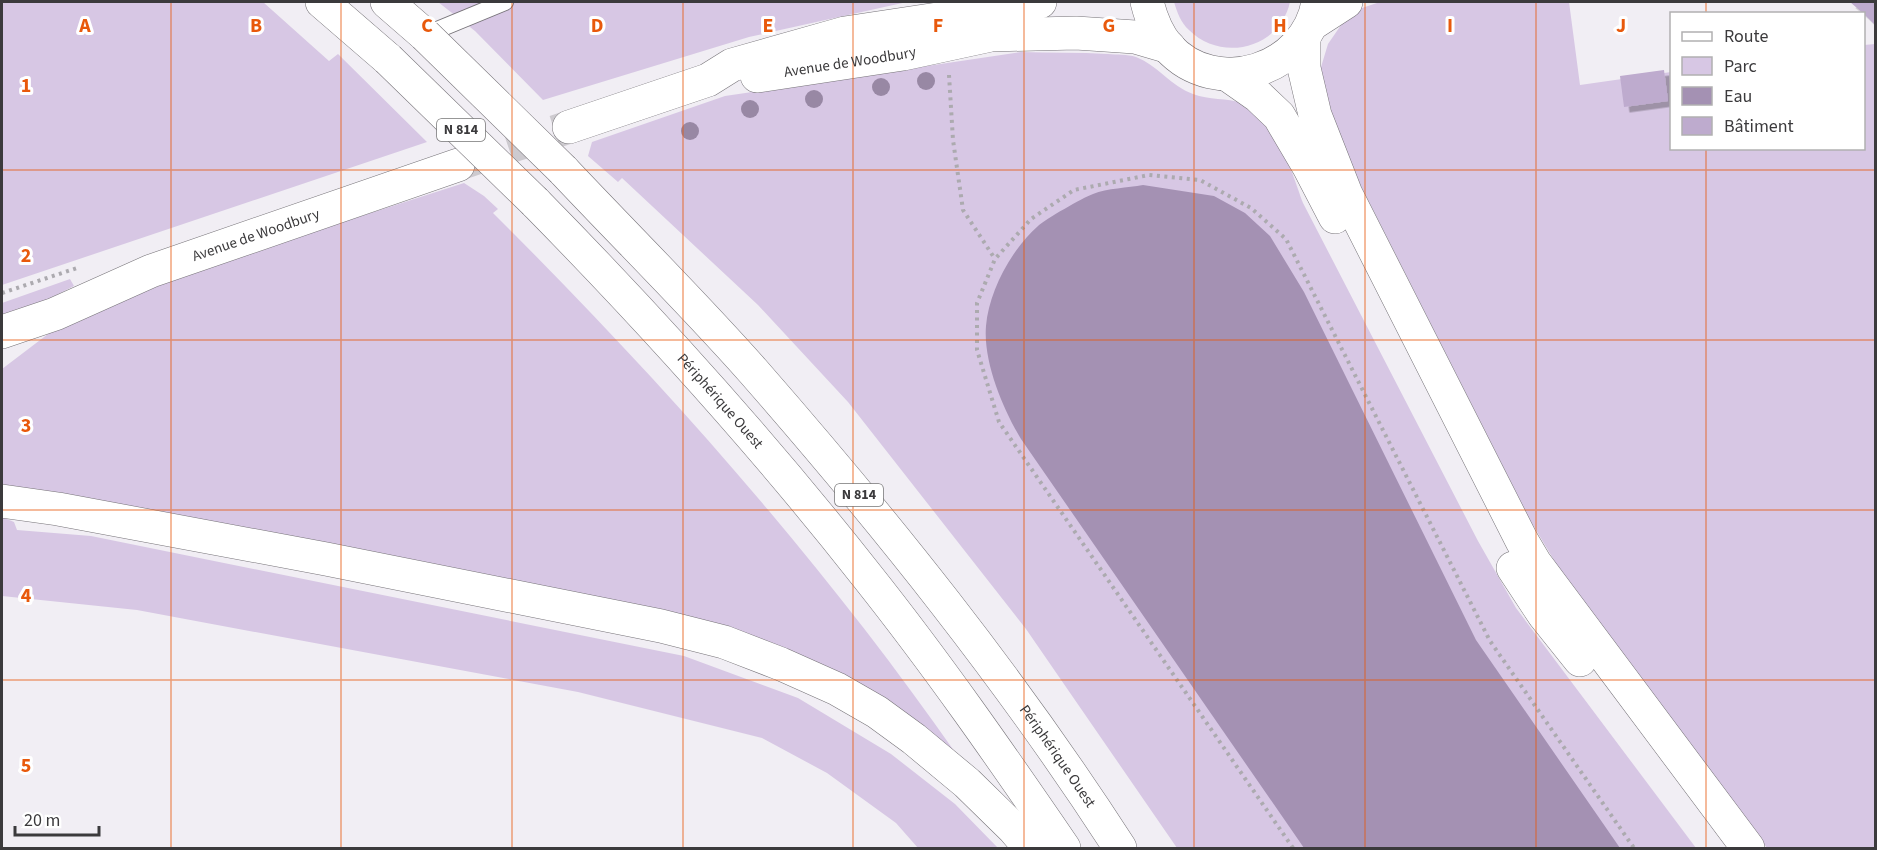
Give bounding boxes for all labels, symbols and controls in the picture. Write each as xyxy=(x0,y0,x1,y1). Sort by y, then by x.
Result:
text: A xyxy=(78,12,91,40)
text: B xyxy=(250,12,262,40)
text: C xyxy=(421,12,433,40)
text: D xyxy=(591,12,603,40)
text: E xyxy=(763,12,773,40)
text: F xyxy=(933,12,943,40)
text: G xyxy=(1103,12,1115,40)
text: H xyxy=(1273,12,1287,40)
text: I xyxy=(1447,12,1453,40)
text: J xyxy=(1616,12,1626,40)
legend xyxy=(1670,12,1865,150)
text: Route xyxy=(1724,24,1768,49)
street label: Avenue de Woodbury xyxy=(782,41,918,82)
text: Parc xyxy=(1724,54,1757,79)
text: 1 xyxy=(21,72,31,100)
text: Eau xyxy=(1724,84,1752,109)
text: Bâtiment xyxy=(1724,114,1794,139)
road number: N 814 xyxy=(437,119,485,141)
street label: Avenue de Woodbury xyxy=(189,203,322,267)
text: 2 xyxy=(21,242,31,270)
street label: Périphérique Ouest xyxy=(673,349,768,453)
text: 3 xyxy=(21,412,31,440)
road number: N 814 xyxy=(835,484,883,506)
text: 4 xyxy=(21,582,32,610)
street label: Périphérique Ouest xyxy=(1015,700,1101,812)
text: 5 xyxy=(21,752,31,780)
scale bar xyxy=(15,799,99,837)
text: 20 m xyxy=(24,808,60,833)

